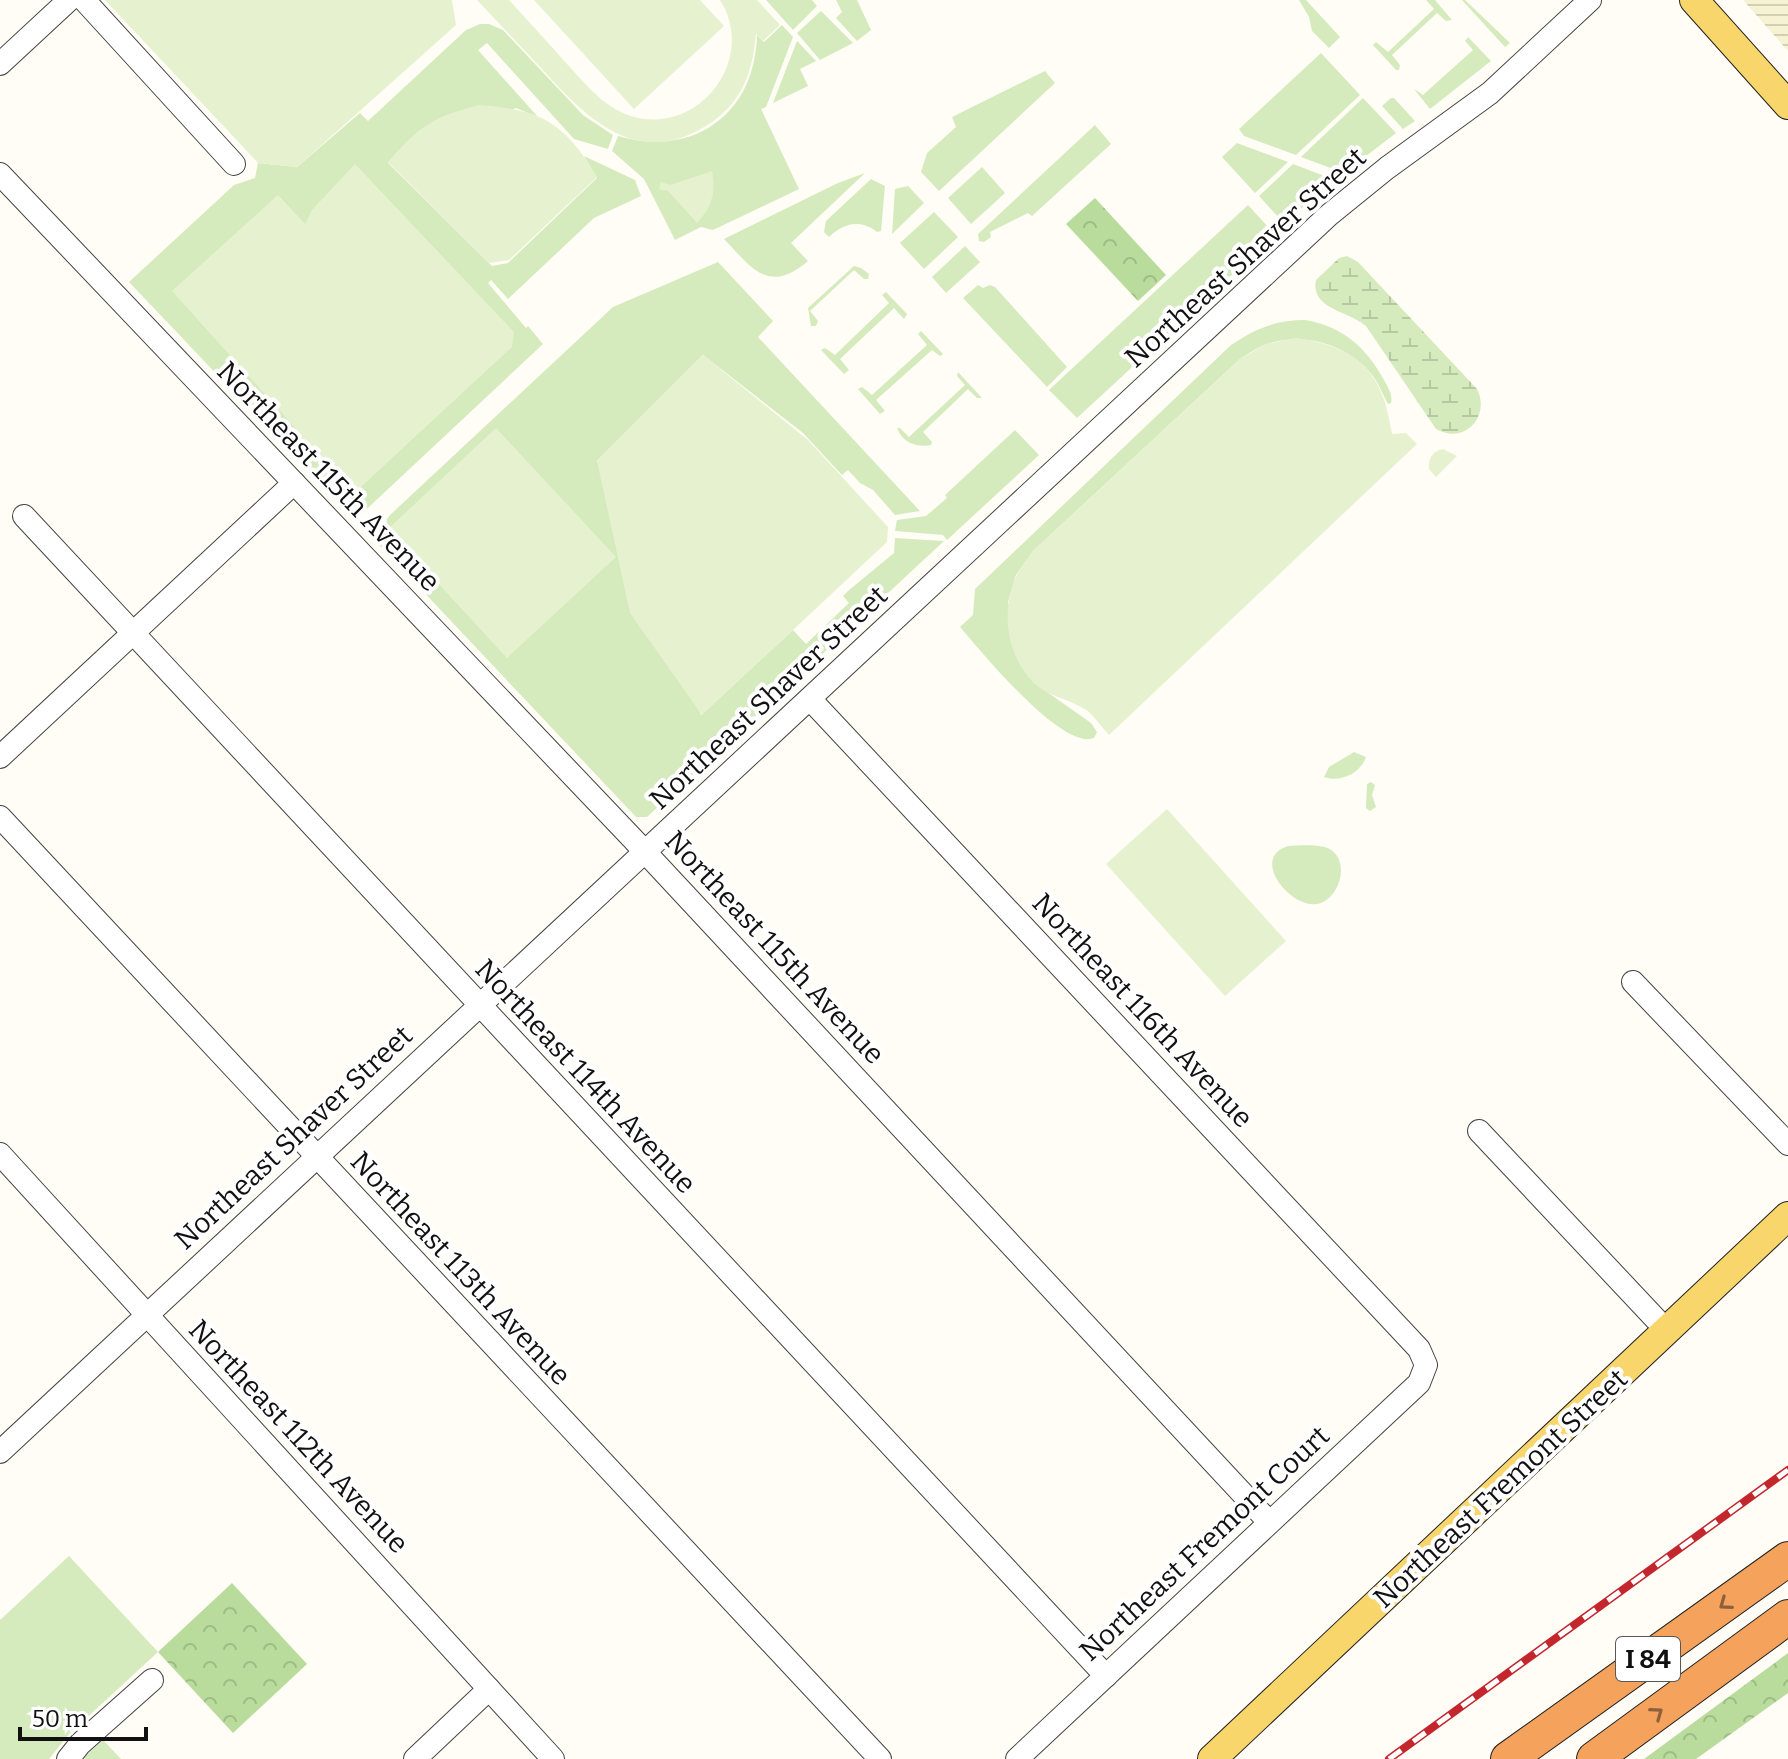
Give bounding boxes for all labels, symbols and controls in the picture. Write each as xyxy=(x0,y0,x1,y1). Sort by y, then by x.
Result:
street label: Northeast Shaver Street xyxy=(1118,141,1373,374)
street label: Northeast 115th Avenue xyxy=(210,355,447,598)
street label: Northeast Shaver Street xyxy=(643,579,894,816)
street label: Northeast 115th Avenue xyxy=(658,824,891,1071)
street label: Northeast 116th Avenue xyxy=(1026,887,1260,1134)
street label: Northeast 114th Avenue xyxy=(469,953,703,1200)
street label: Northeast Shaver Street xyxy=(168,1019,419,1256)
street label: Northeast 113th Avenue xyxy=(344,1145,577,1392)
street label: Northeast 112th Avenue xyxy=(182,1313,415,1560)
street label: Northeast Fremont Street xyxy=(1367,1362,1634,1615)
street label: Northeast Fremont Court xyxy=(1073,1419,1336,1668)
one-way arrow xyxy=(1719,1594,1733,1609)
road number: I 84 xyxy=(1616,1637,1680,1681)
scale bar xyxy=(20,1691,146,1741)
text: 50 m xyxy=(32,1705,88,1733)
one-way arrow xyxy=(1648,1708,1663,1722)

